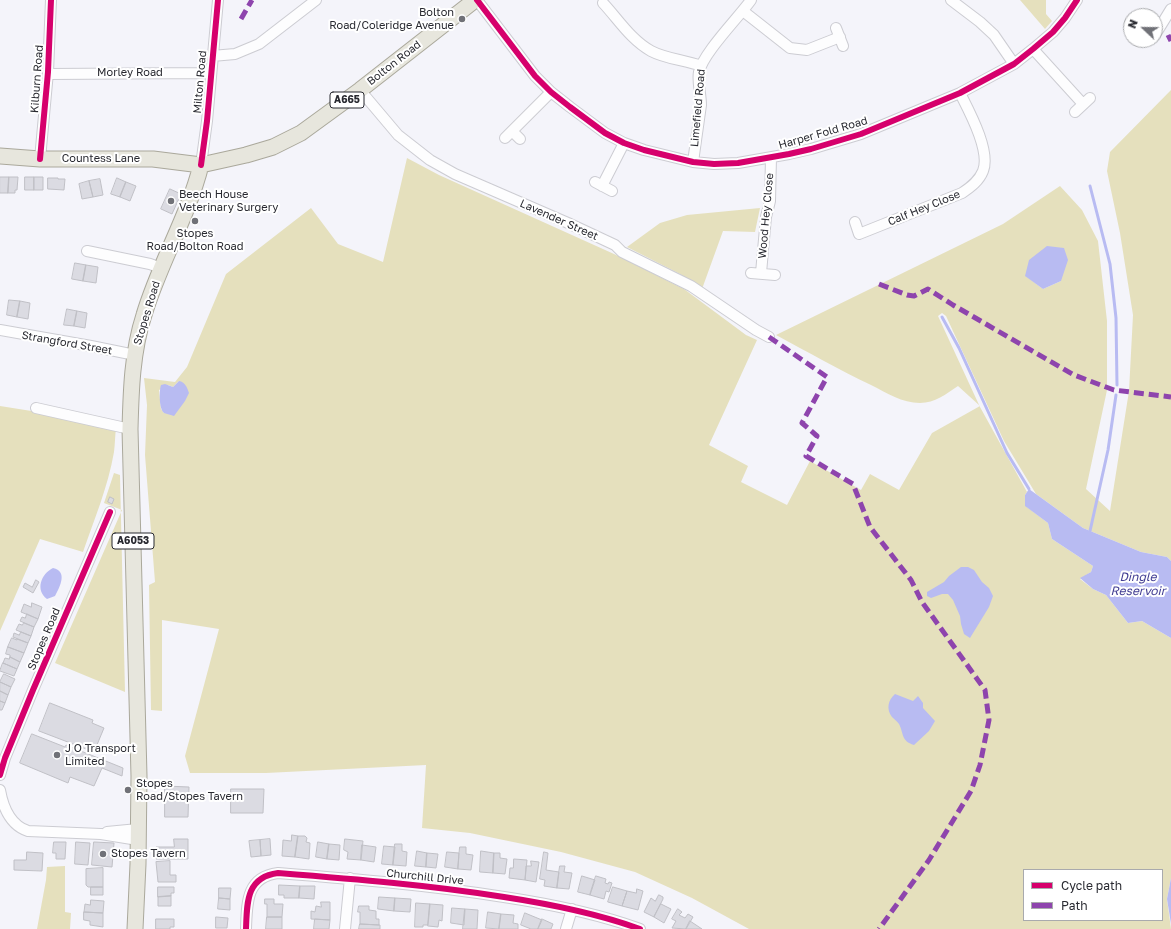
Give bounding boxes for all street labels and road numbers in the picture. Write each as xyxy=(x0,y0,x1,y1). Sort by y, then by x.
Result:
street label: Bolton Road xyxy=(364,38,424,88)
street label: Kilburn Road xyxy=(28,45,46,113)
street label: Milton Road xyxy=(191,50,209,114)
street label: Morley Road xyxy=(97,66,163,80)
street label: Limefield Road xyxy=(688,68,708,148)
road number: A665 xyxy=(330,92,364,108)
street label: Harper Fold Road xyxy=(777,114,869,152)
street label: Countess Lane xyxy=(62,152,140,166)
street label: Wood Hey Close xyxy=(756,173,776,259)
street label: Calf Hey Close xyxy=(886,187,962,229)
street label: Lavender Street xyxy=(518,197,600,243)
street label: Stopes Road xyxy=(131,279,163,347)
street label: Strangford Street xyxy=(21,329,113,357)
road number: A6053 xyxy=(112,533,154,549)
street label: Stopes Road xyxy=(25,606,63,672)
street label: Churchill Drive xyxy=(386,866,464,888)

